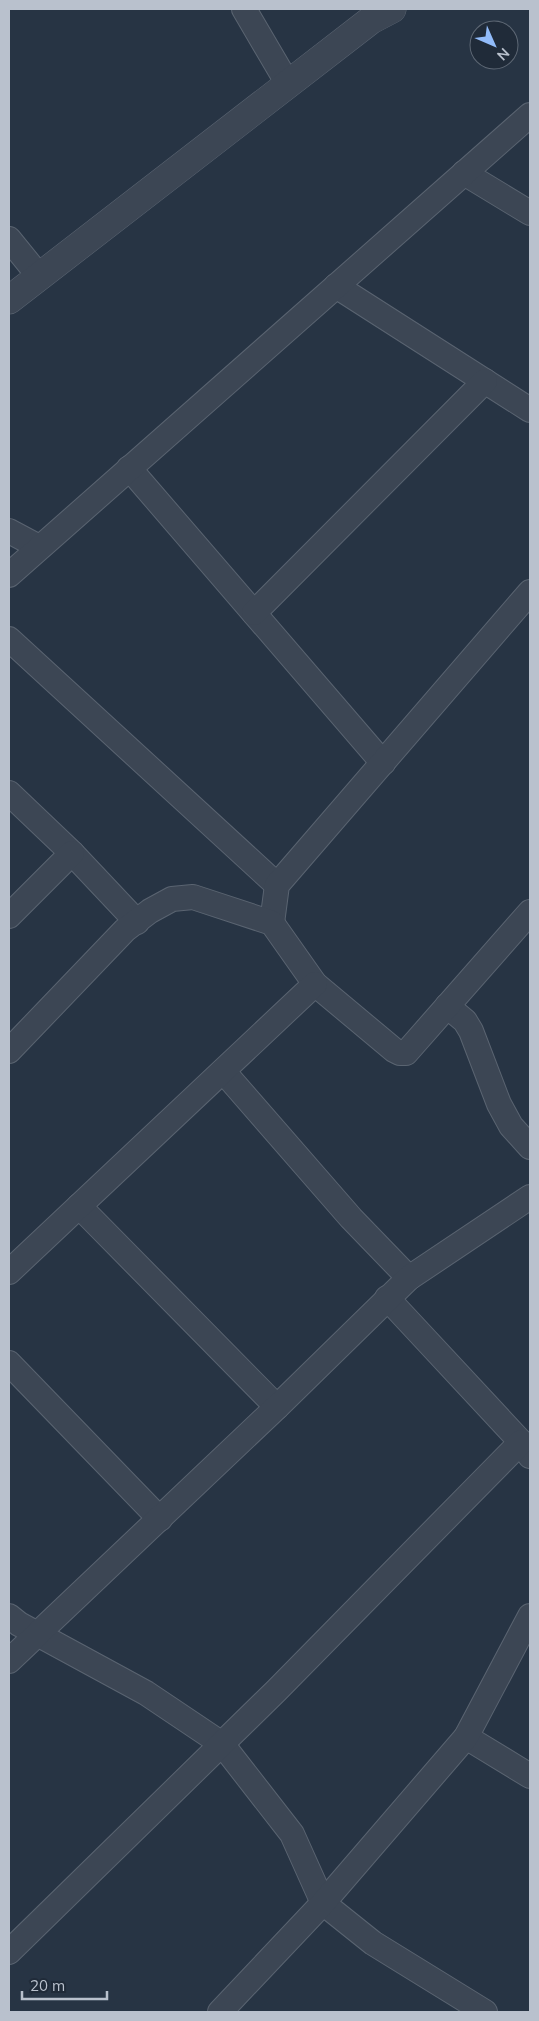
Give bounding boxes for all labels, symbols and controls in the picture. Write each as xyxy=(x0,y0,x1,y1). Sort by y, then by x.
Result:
north arrow xyxy=(469,20,519,70)
text: N xyxy=(493,44,513,64)
scale bar xyxy=(22,1968,108,2000)
text: 20 m xyxy=(30,1976,65,1995)

